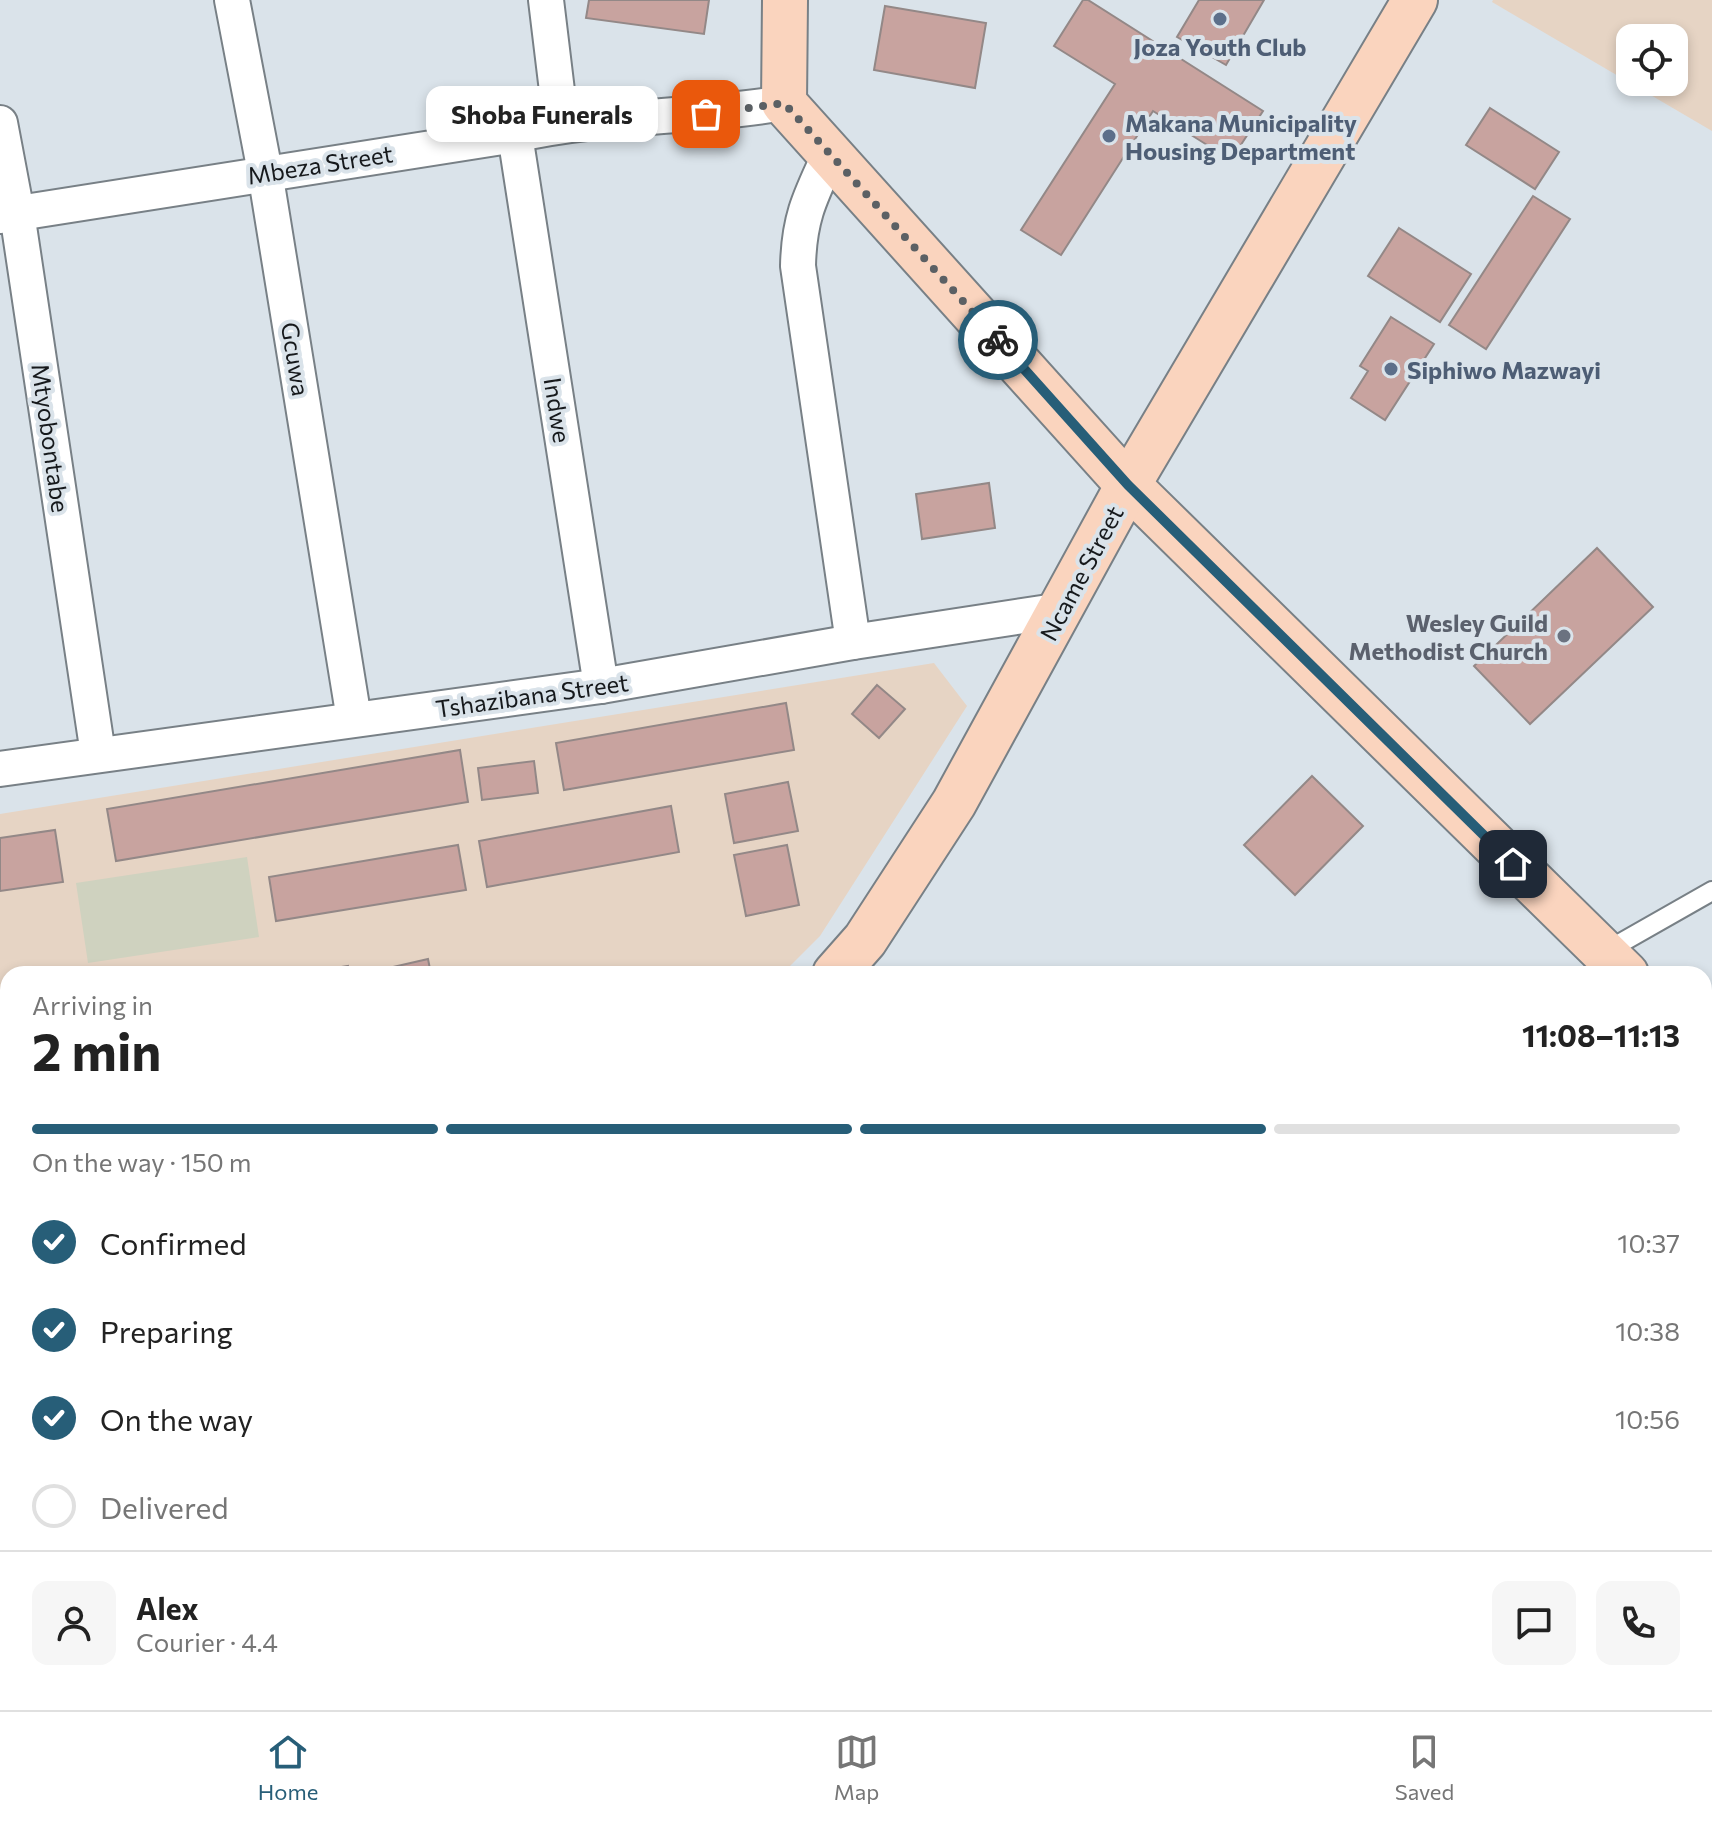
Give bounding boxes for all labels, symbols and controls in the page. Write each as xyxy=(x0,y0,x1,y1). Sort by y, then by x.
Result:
marker: Joza Youth Club xyxy=(1211,10,1229,28)
map controls xyxy=(1616,24,1688,96)
button: locate xyxy=(1616,24,1688,96)
place label: Joza Youth Club xyxy=(1133,32,1307,61)
pin xyxy=(672,80,740,148)
callout: Shoba Funerals xyxy=(426,86,658,142)
icon: bag xyxy=(684,92,728,136)
text: Shoba Funerals xyxy=(451,98,633,129)
place label: Makana Municipality Housing Department xyxy=(1125,108,1357,165)
marker: Makana Municipality Housing Department xyxy=(1100,127,1118,145)
street label: Mbeza Street xyxy=(245,138,395,190)
courier xyxy=(958,300,1038,380)
icon: bike xyxy=(976,318,1020,362)
street label: Gcuwa xyxy=(276,320,316,398)
place label: Siphiwo Mazwayi xyxy=(1407,355,1601,384)
marker: Siphiwo Mazwayi xyxy=(1382,360,1400,378)
street label: Mtyobontabe xyxy=(26,362,76,514)
street label: Indwe xyxy=(539,375,577,445)
street label: Ncame Street xyxy=(1033,500,1129,645)
place label: Wesley Guild Methodist Church xyxy=(1349,608,1548,665)
marker: Wesley Guild Methodist Church xyxy=(1555,627,1573,645)
street label: Tshazibana Street xyxy=(434,667,630,723)
pin xyxy=(1479,830,1547,898)
icon: home xyxy=(1491,842,1535,886)
text: Arriving in xyxy=(32,989,153,1020)
text: 11:08–11:13 xyxy=(1522,1016,1680,1053)
text: 2 min xyxy=(32,1018,161,1082)
text: On the way · 150 m xyxy=(32,1146,251,1177)
icon: check xyxy=(32,1220,76,1264)
text: Confirmed xyxy=(100,1224,247,1261)
text: 10:37 xyxy=(1617,1227,1680,1258)
icon: check xyxy=(32,1308,76,1352)
text: Preparing xyxy=(100,1312,233,1349)
text: 10:38 xyxy=(1615,1315,1680,1346)
icon: check xyxy=(32,1396,76,1440)
text: On the way xyxy=(100,1400,253,1437)
text: 10:56 xyxy=(1615,1403,1680,1434)
text: Delivered xyxy=(100,1488,229,1525)
button: person xyxy=(32,1581,116,1665)
button: chat xyxy=(1492,1581,1576,1665)
button: phone xyxy=(1596,1581,1680,1665)
text: Alex xyxy=(136,1589,199,1626)
text: Courier · 4.4 xyxy=(136,1626,278,1657)
tab: Home xyxy=(258,1730,318,1805)
tab: Map xyxy=(834,1730,879,1805)
tab: Saved xyxy=(1395,1730,1454,1805)

